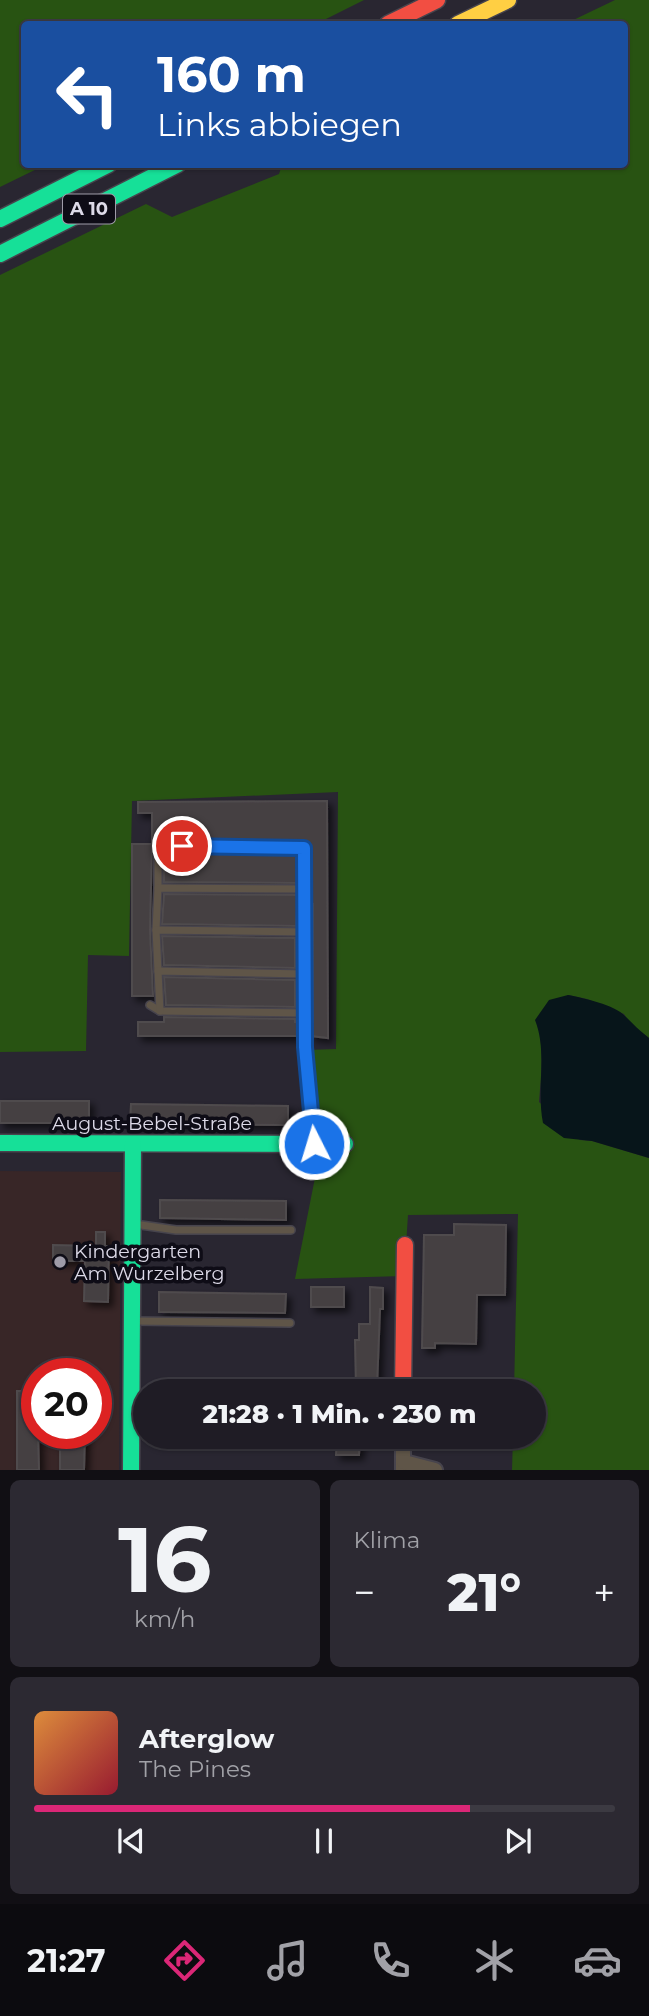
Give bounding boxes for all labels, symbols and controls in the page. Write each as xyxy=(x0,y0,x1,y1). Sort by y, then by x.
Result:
text: 160 m xyxy=(157,45,306,104)
icon: left xyxy=(42,49,133,140)
text: Links abbiegen xyxy=(157,105,402,144)
road number: A 10 xyxy=(63,194,115,224)
pin xyxy=(152,816,212,876)
icon: arrive xyxy=(163,827,201,865)
position arrow xyxy=(277,1107,351,1181)
street label: August-Bebel-Straße xyxy=(52,1112,252,1135)
place label: Kindergarten Am Wurzelberg xyxy=(74,1240,225,1285)
marker: Kindergarten Am Wurzelberg xyxy=(52,1254,68,1270)
speed limit sign: 20 xyxy=(21,1358,112,1449)
text: 21:28 · 1 Min. · 230 m xyxy=(203,1398,476,1430)
text: 16 xyxy=(118,1504,212,1615)
text: Klima xyxy=(354,1526,420,1554)
text: 21° xyxy=(447,1561,521,1624)
text: − xyxy=(354,1569,375,1616)
text: + xyxy=(593,1569,615,1616)
text: km/h xyxy=(134,1605,195,1633)
text: Afterglow xyxy=(139,1723,274,1755)
text: The Pines xyxy=(139,1755,251,1783)
icon: previous xyxy=(112,1822,150,1860)
icon: pause xyxy=(305,1822,343,1860)
icon: next xyxy=(499,1822,537,1860)
icon: directions xyxy=(160,1936,209,1985)
icon: music xyxy=(263,1936,312,1985)
icon: phone xyxy=(366,1936,415,1985)
icon: climate xyxy=(470,1936,519,1985)
icon: car xyxy=(573,1936,622,1985)
text: 21:27 xyxy=(27,1941,106,1980)

